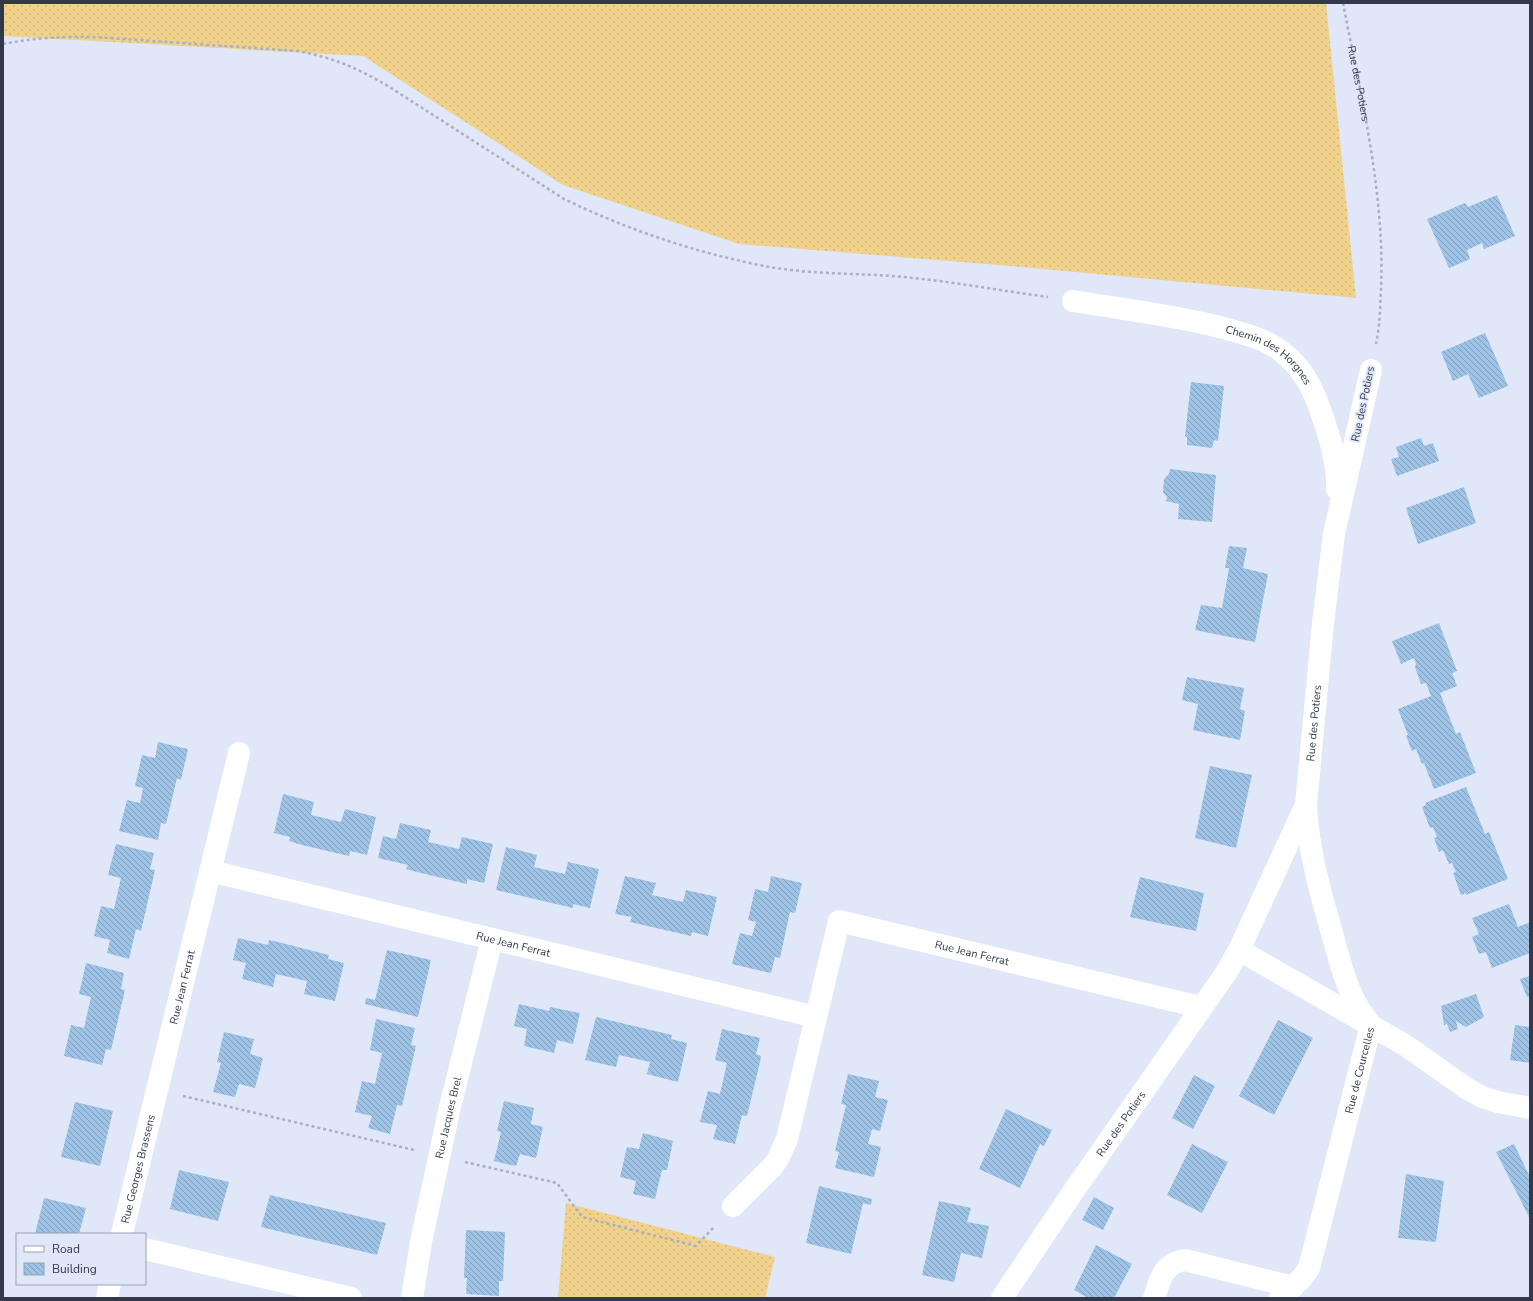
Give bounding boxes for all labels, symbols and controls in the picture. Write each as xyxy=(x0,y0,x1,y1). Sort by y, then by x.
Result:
street label: Rue des Potiers xyxy=(1344,44,1374,123)
street label: Chemin des Horgnes xyxy=(1224,321,1315,387)
street label: Rue des Potiers xyxy=(1348,365,1378,443)
street label: Rue des Potiers xyxy=(1303,684,1325,762)
street label: Rue Jean Ferrat xyxy=(475,928,552,960)
street label: Rue Jean Ferrat xyxy=(933,937,1011,969)
street label: Rue Jean Ferrat xyxy=(166,948,198,1026)
street label: Rue de Courcelles xyxy=(1341,1025,1378,1115)
street label: Rue Jacques Brel xyxy=(432,1074,465,1160)
street label: Rue des Potiers xyxy=(1093,1088,1149,1159)
street label: Rue Georges Brassens xyxy=(117,1113,158,1225)
legend xyxy=(16,1233,146,1285)
text: Road xyxy=(52,1241,80,1257)
text: Building xyxy=(52,1261,97,1277)

